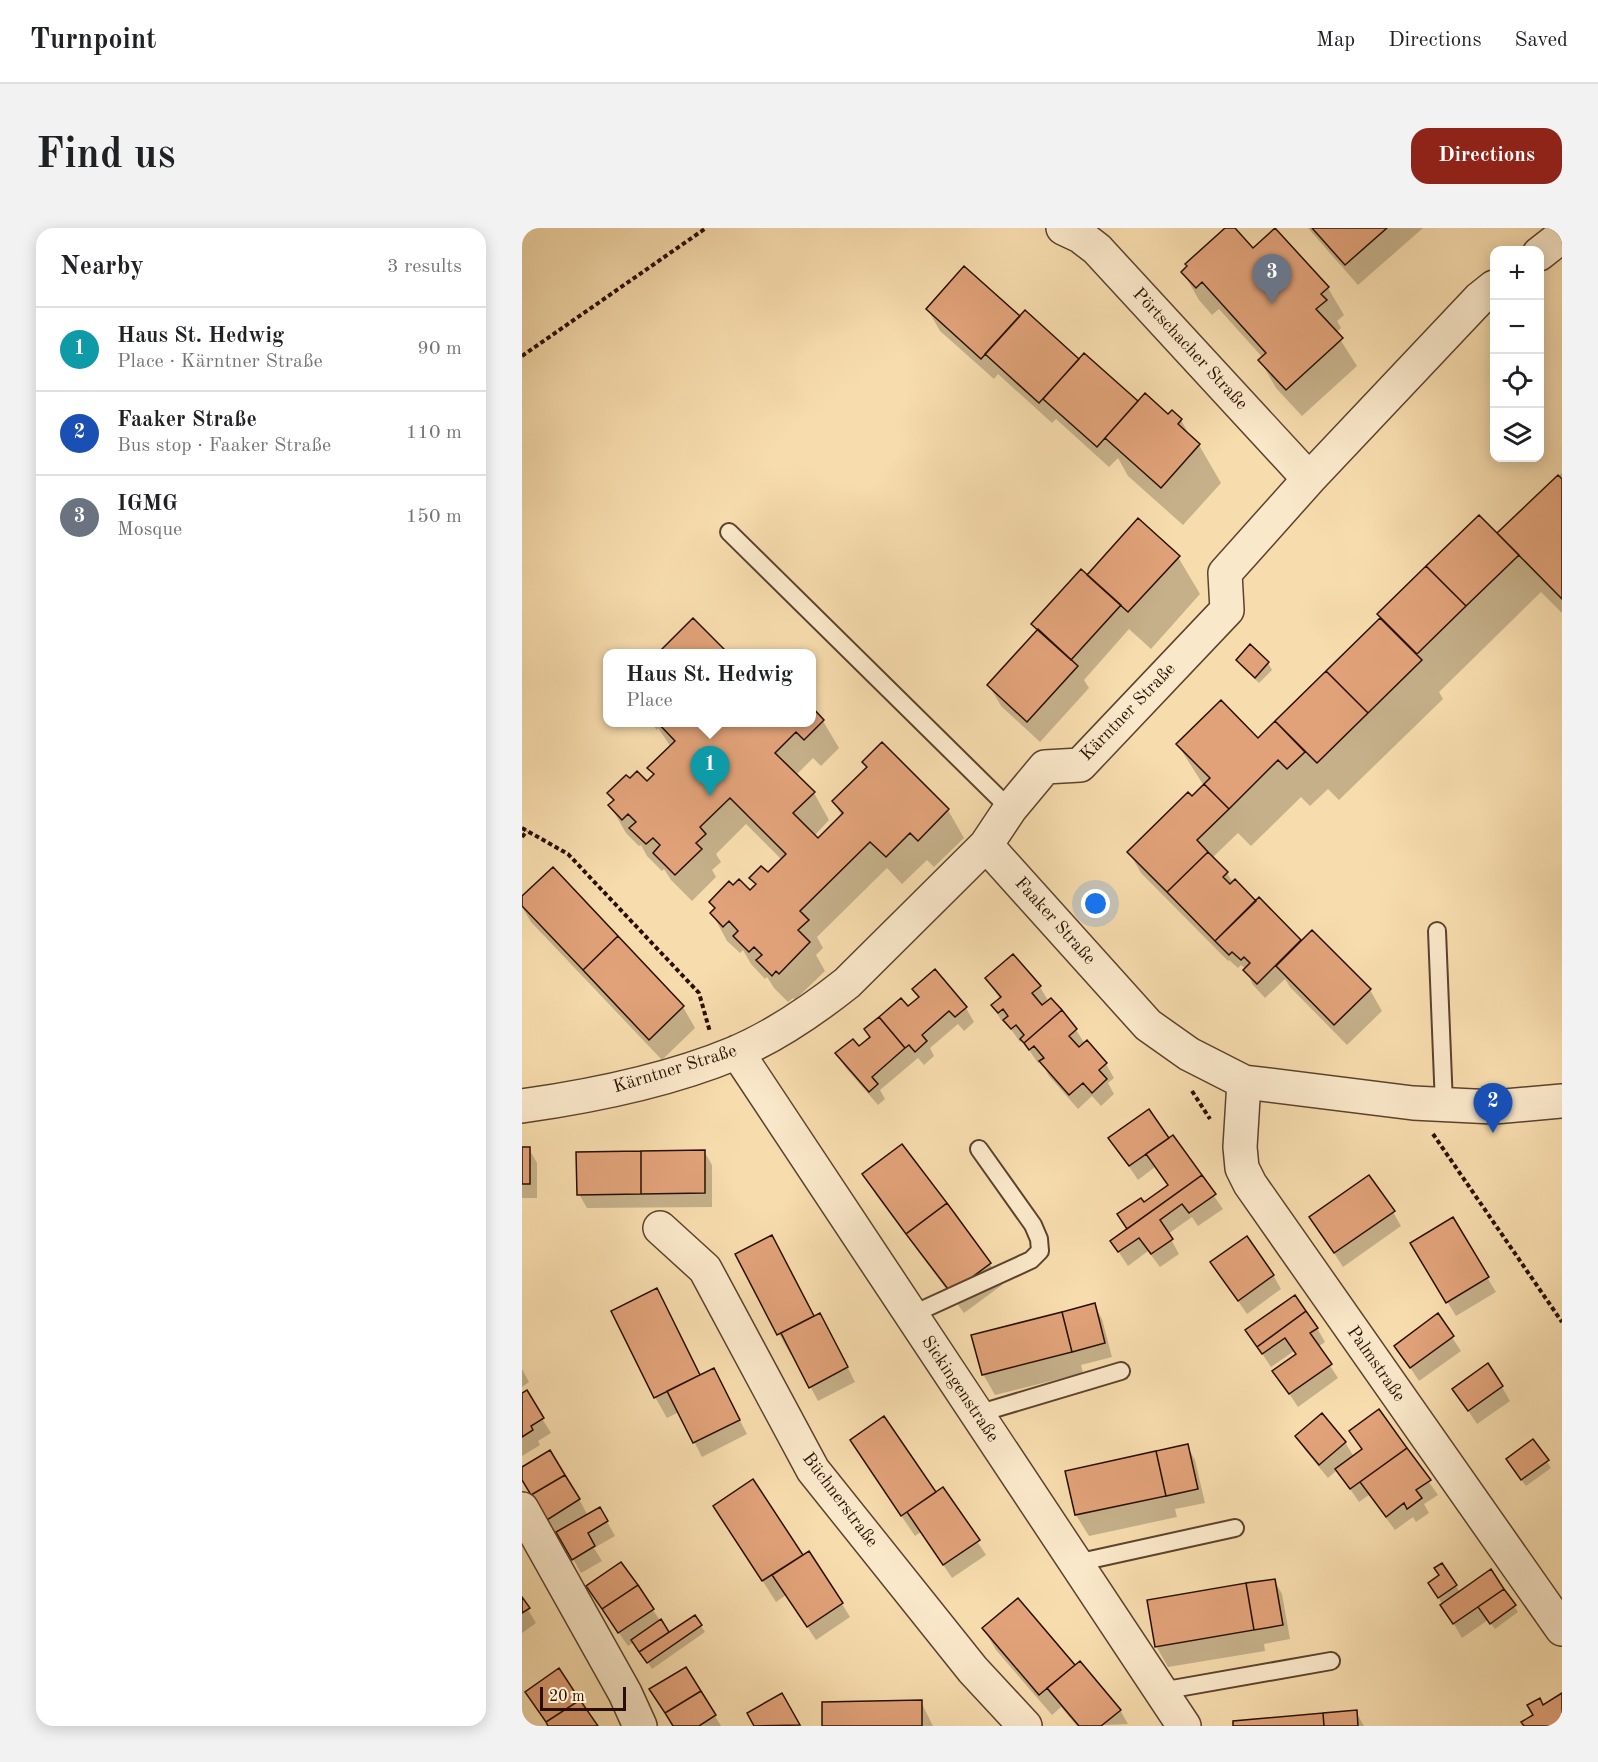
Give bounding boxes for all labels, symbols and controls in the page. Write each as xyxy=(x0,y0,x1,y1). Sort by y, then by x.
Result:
text: Turnpoint xyxy=(30,27,157,55)
text: Map xyxy=(1316,30,1355,51)
text: Directions xyxy=(1388,30,1482,51)
text: Saved xyxy=(1515,30,1568,51)
button: Directions xyxy=(1411,128,1562,184)
text: Find us xyxy=(36,135,175,177)
map controls xyxy=(1490,246,1544,462)
button: + xyxy=(1490,246,1544,300)
text: Nearby xyxy=(60,254,144,280)
pin: 3 xyxy=(1252,254,1292,304)
text: 3 results xyxy=(387,257,462,277)
street label: Pörtschacher Straße xyxy=(1129,285,1251,413)
button: − xyxy=(1490,300,1544,354)
text: Haus St. Hedwig xyxy=(117,325,284,347)
text: 1 xyxy=(74,339,85,359)
text: 90 m xyxy=(417,339,462,359)
text: Place · Kärntner Straße xyxy=(117,352,323,372)
button: locate xyxy=(1490,354,1544,408)
button: layers xyxy=(1490,408,1544,462)
text: Faaker Straße xyxy=(117,409,257,431)
text: 2 xyxy=(74,423,85,443)
text: 110 m xyxy=(406,423,462,443)
text: Bus stop · Faaker Straße xyxy=(117,436,331,456)
text: IGMG xyxy=(117,493,178,515)
text: 3 xyxy=(74,507,85,527)
text: 150 m xyxy=(406,507,462,527)
text: Mosque xyxy=(117,520,182,540)
popup xyxy=(603,649,816,727)
street label: Kärntner Straße xyxy=(1077,660,1179,764)
text: Haus St. Hedwig xyxy=(626,664,793,686)
text: Place xyxy=(626,691,673,711)
pin: 1 xyxy=(690,746,729,796)
street label: Faaker Straße xyxy=(1011,874,1099,968)
your location xyxy=(1081,889,1110,918)
street label: Kärntner Straße xyxy=(611,1042,739,1096)
pin: 2 xyxy=(1474,1084,1512,1133)
street label: Palmstraße xyxy=(1343,1323,1409,1405)
street label: Sickingenstraße xyxy=(918,1333,1002,1445)
street label: Büchnerstraße xyxy=(799,1449,881,1551)
scale bar xyxy=(540,1684,626,1712)
text: 20 m xyxy=(549,1689,585,1705)

